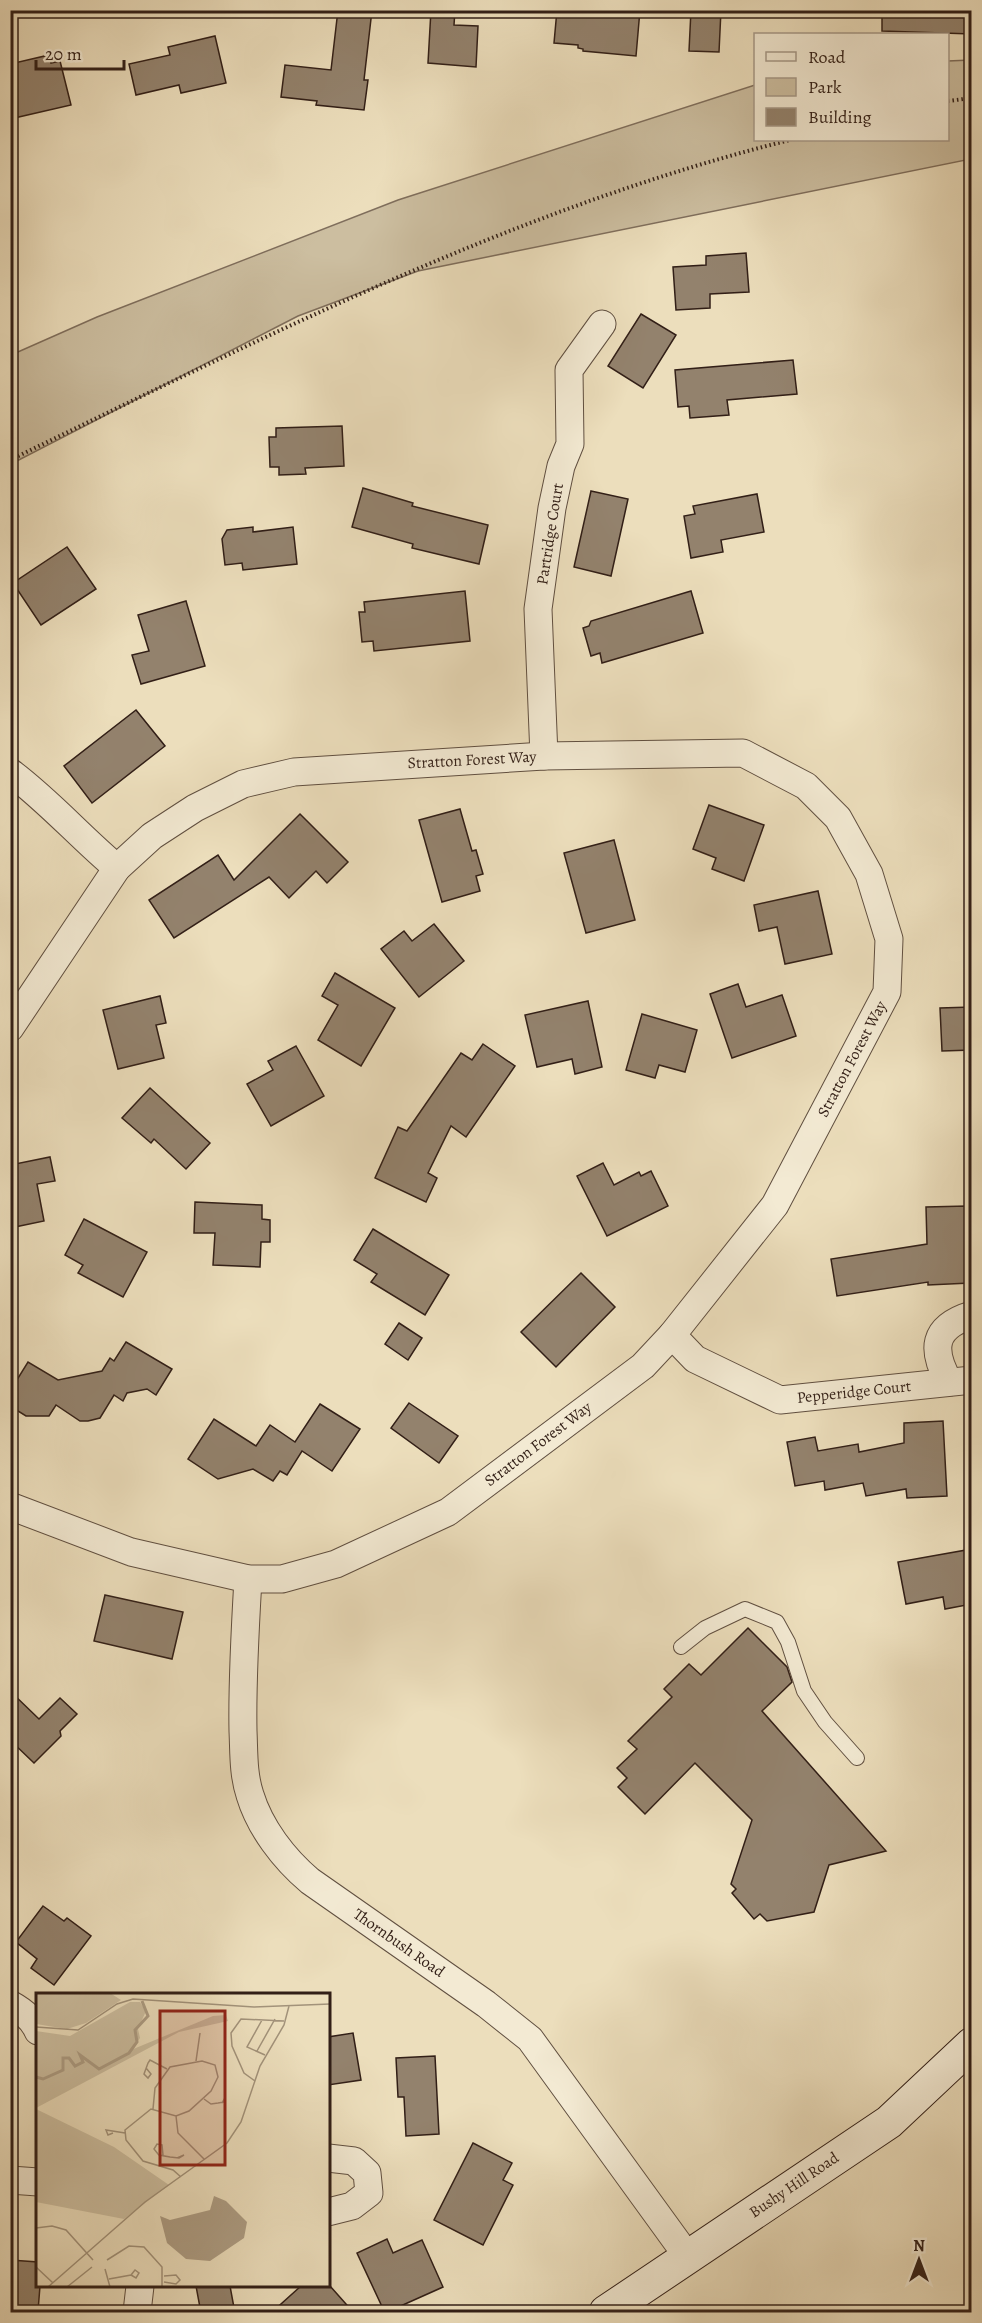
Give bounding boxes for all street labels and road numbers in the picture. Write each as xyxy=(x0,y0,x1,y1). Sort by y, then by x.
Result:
street label: Partridge Court xyxy=(531,482,569,586)
street label: Stratton Forest Way xyxy=(407,746,538,774)
street label: Stratton Forest Way xyxy=(812,996,892,1121)
street label: Pepperidge Court xyxy=(796,1375,912,1409)
street label: Stratton Forest Way xyxy=(480,1396,597,1492)
street label: Thornbush Road xyxy=(349,1903,449,1983)
street label: Bushy Hill Road xyxy=(745,2147,844,2223)

